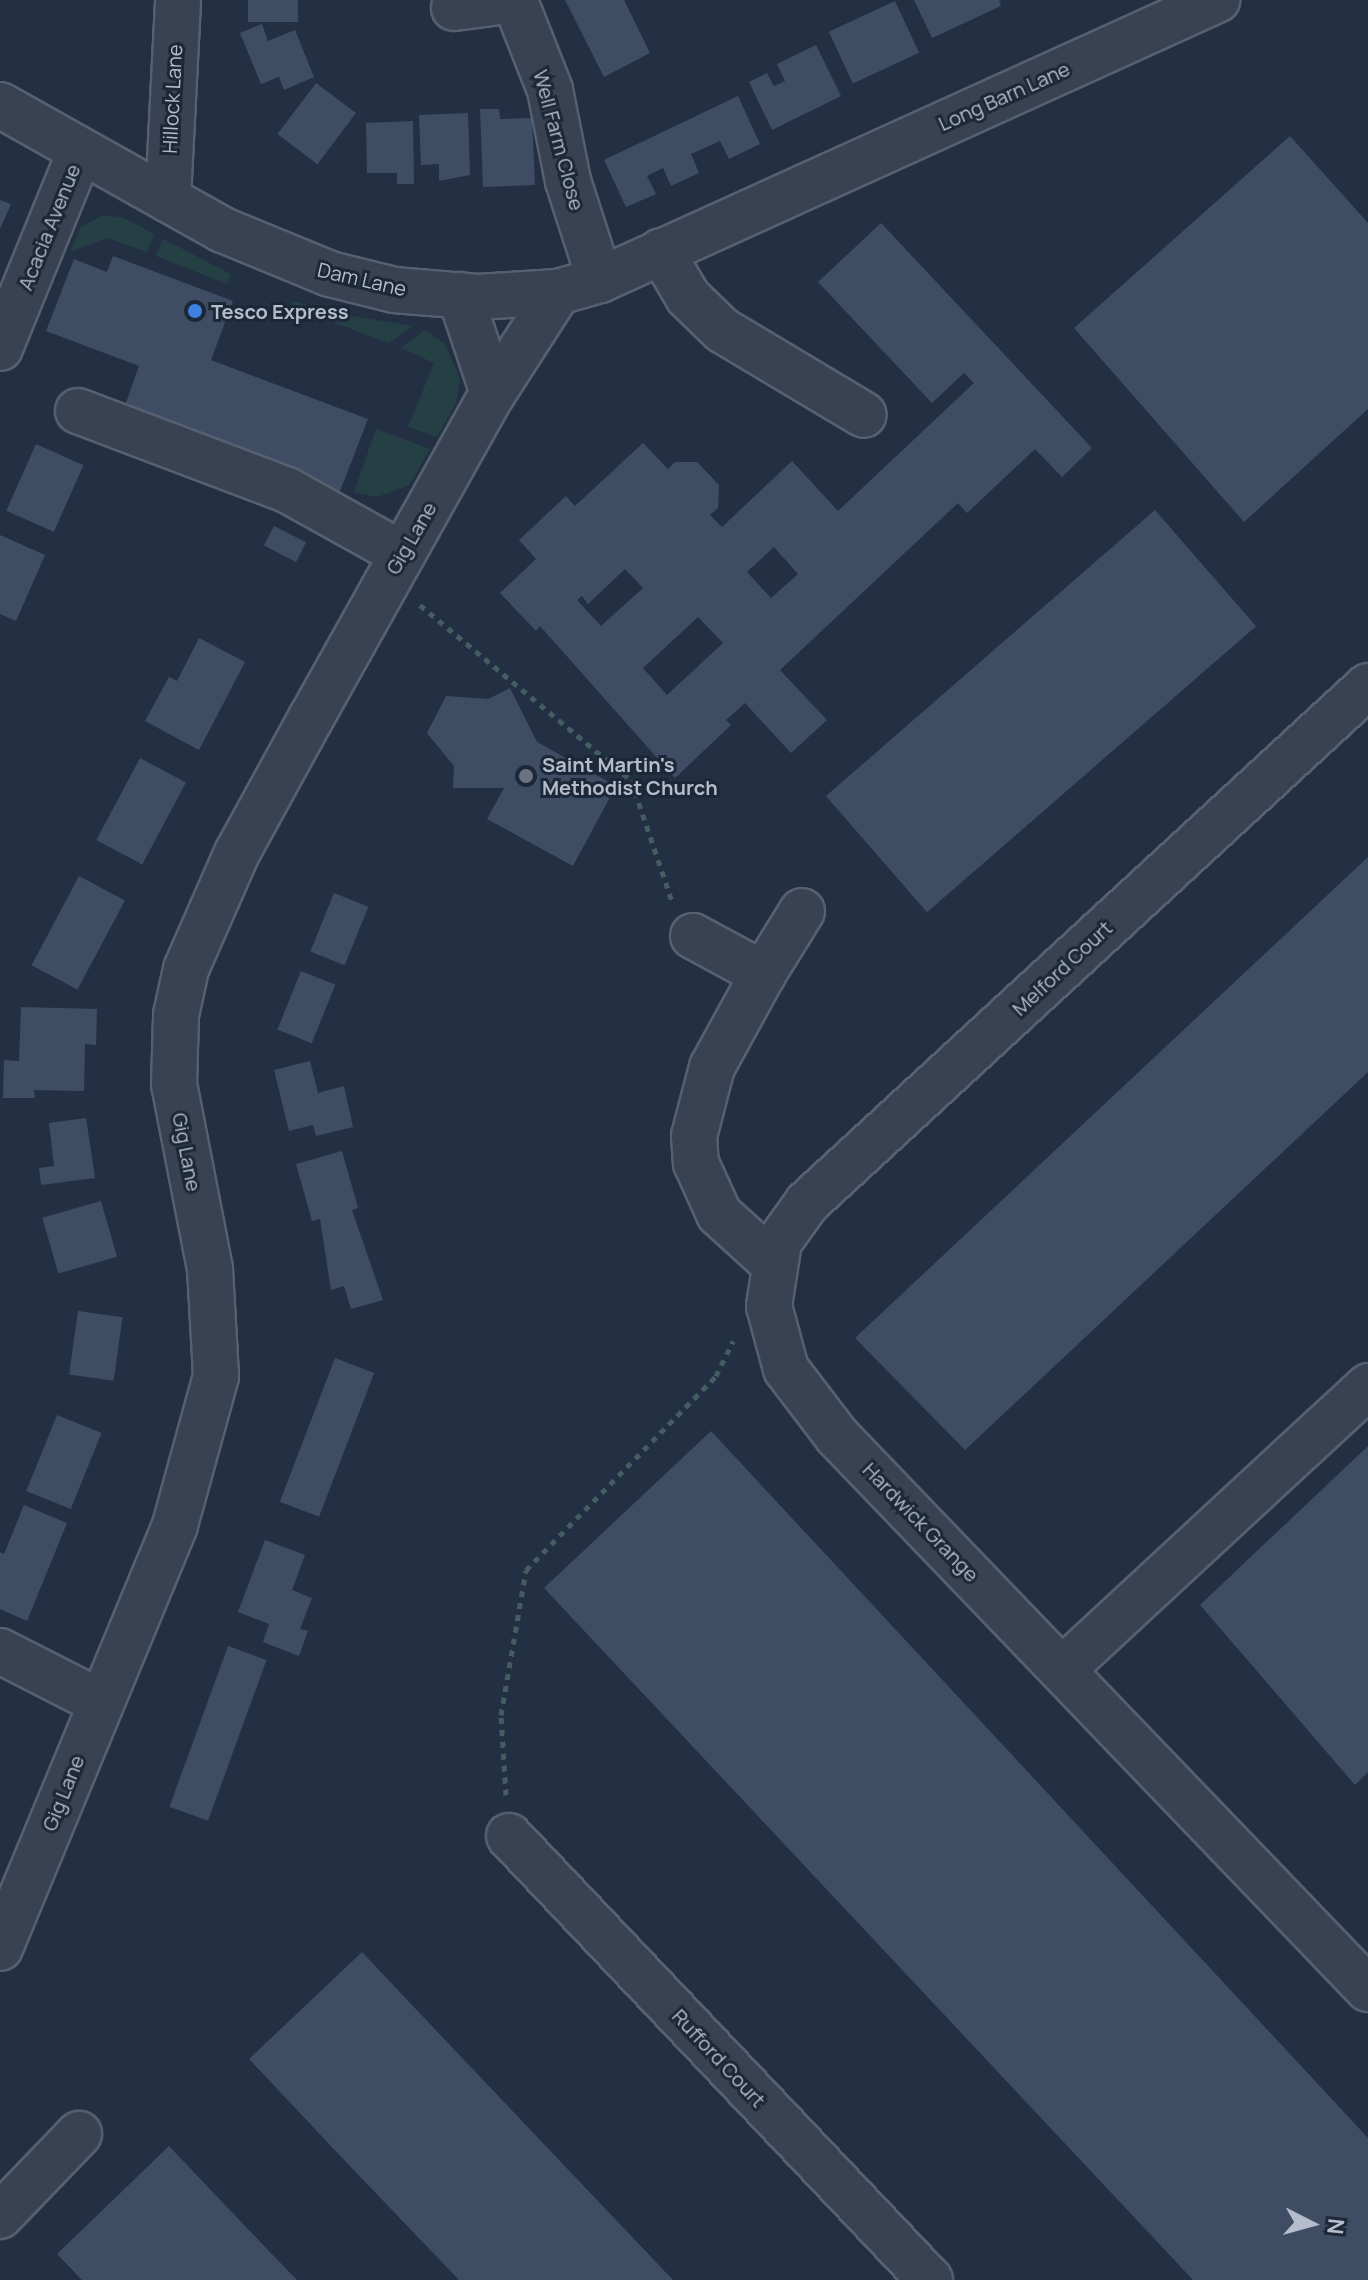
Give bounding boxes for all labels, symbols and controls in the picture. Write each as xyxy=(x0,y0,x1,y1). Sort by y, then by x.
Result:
street label: Hillock Lane xyxy=(157,44,187,154)
street label: Long Barn Lane xyxy=(935,56,1073,136)
street label: Well Farm Close xyxy=(529,67,589,213)
street label: Acacia Avenue xyxy=(13,160,85,294)
street label: Dam Lane xyxy=(315,257,409,301)
place label: Tesco Express xyxy=(211,299,349,323)
marker: Tesco Express xyxy=(186,302,204,320)
street label: Gig Lane xyxy=(381,498,441,578)
place label: Saint Martin's Methodist Church xyxy=(542,752,718,799)
marker: Saint Martin's Methodist Church xyxy=(517,767,535,785)
street label: Melford Court xyxy=(1007,916,1117,1020)
street label: Gig Lane xyxy=(168,1111,206,1193)
street label: Hardwick Grange xyxy=(858,1458,984,1586)
street label: Gig Lane xyxy=(37,1752,89,1834)
street label: Rufford Court xyxy=(668,2004,770,2112)
north arrow xyxy=(1272,2184,1352,2264)
text: N xyxy=(1320,2217,1352,2236)

